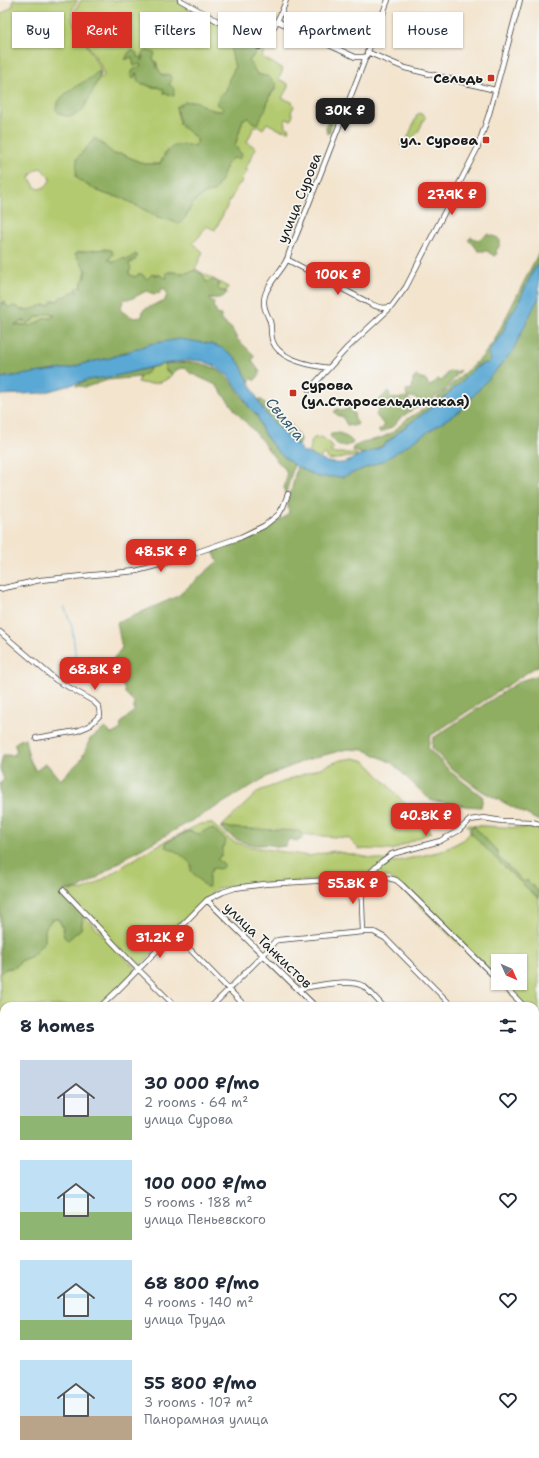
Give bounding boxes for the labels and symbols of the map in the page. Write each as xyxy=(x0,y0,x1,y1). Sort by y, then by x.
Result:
place label: Сельдь xyxy=(433,69,483,87)
marker: Сельдь xyxy=(486,73,496,83)
pin: 30K ₽ xyxy=(317,98,373,132)
place label: ул. Сурова xyxy=(400,131,478,149)
marker: ул. Сурова xyxy=(481,135,491,145)
street label: улица Сурова xyxy=(273,150,325,246)
pin: 27.9K ₽ xyxy=(415,182,489,216)
pin: 100K ₽ xyxy=(305,262,371,296)
place label: Сурова (ул.Старосельдинская) xyxy=(301,376,470,410)
marker: Сурова (ул.Старосельдинская) xyxy=(288,388,298,398)
water label: Свияга xyxy=(261,393,309,445)
pin: 48.5K ₽ xyxy=(124,539,198,573)
pin: 68.8K ₽ xyxy=(58,657,132,691)
pin: 40.8K ₽ xyxy=(389,803,463,837)
pin: 55.8K ₽ xyxy=(316,871,390,905)
street label: улица Танкистов xyxy=(220,898,316,992)
pin: 31.2K ₽ xyxy=(123,925,197,959)
north arrow xyxy=(491,954,527,990)

